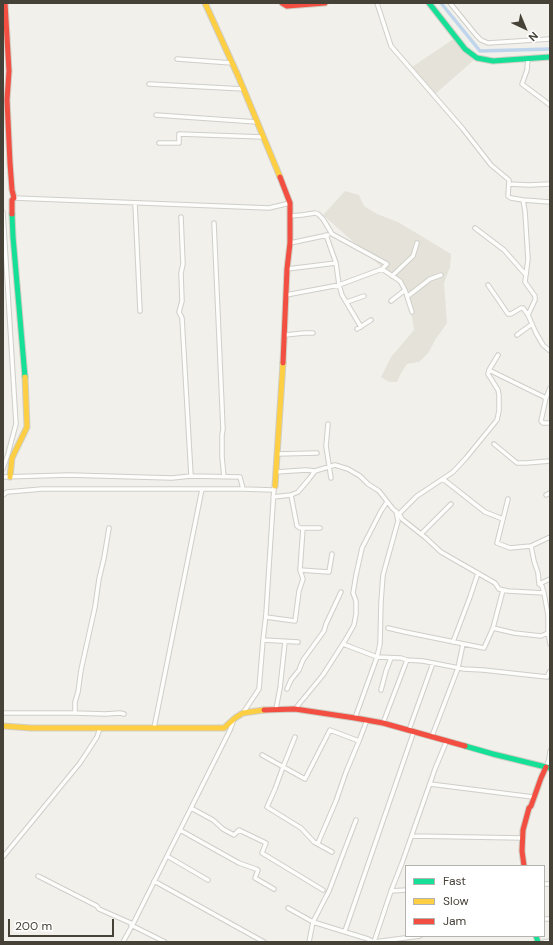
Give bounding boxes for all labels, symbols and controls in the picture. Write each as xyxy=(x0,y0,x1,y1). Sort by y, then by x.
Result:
north arrow xyxy=(505,8,545,48)
text: N xyxy=(526,29,541,44)
legend xyxy=(405,865,545,937)
text: Fast xyxy=(443,873,466,889)
text: Slow xyxy=(443,893,469,909)
scale bar xyxy=(10,911,116,937)
text: Jam xyxy=(443,913,466,929)
text: 200 m xyxy=(15,918,52,934)

